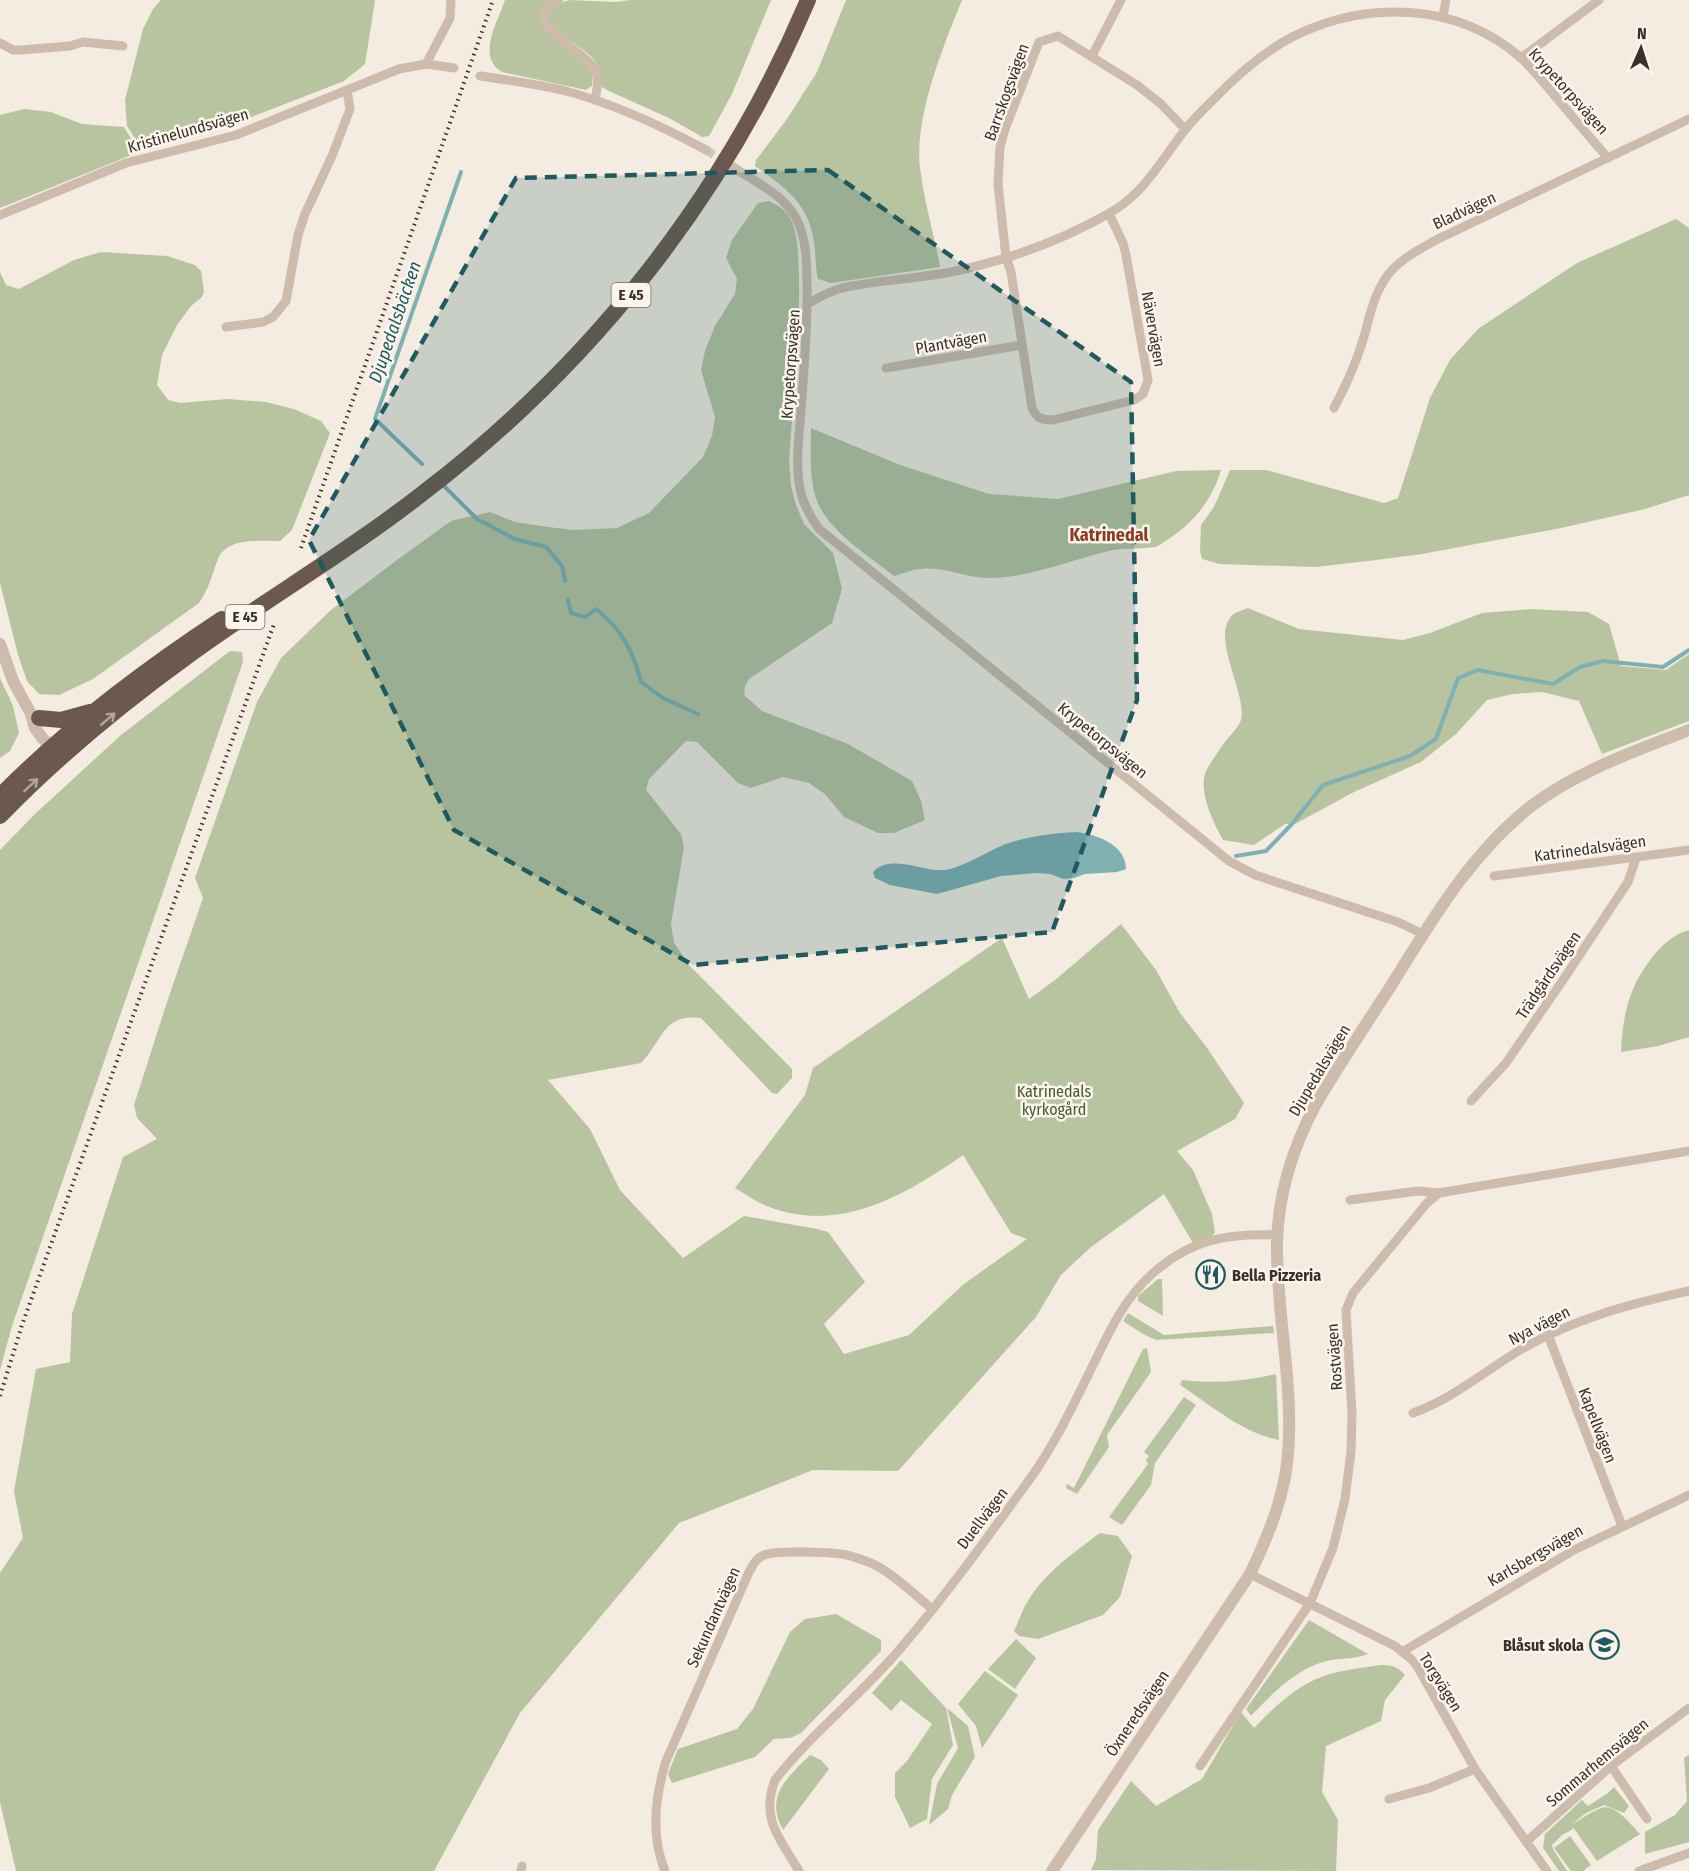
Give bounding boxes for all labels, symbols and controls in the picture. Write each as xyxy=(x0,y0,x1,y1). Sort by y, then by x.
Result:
north arrow xyxy=(1611,18,1671,78)
text: N xyxy=(1636,24,1647,43)
street label: Barrskogsvägen xyxy=(980,41,1033,143)
street label: Krypetorpsvägen xyxy=(1525,44,1612,139)
street label: Kristinelundsvägen xyxy=(125,104,251,157)
street label: Bladvägen xyxy=(1430,188,1499,233)
water label: Djupedalsbäcken xyxy=(364,258,426,386)
road number: E 45 xyxy=(612,283,650,307)
street label: Nävervägen xyxy=(1138,290,1169,368)
street label: Krypetorpsvägen xyxy=(777,309,804,420)
street label: Plantvägen xyxy=(914,327,988,358)
district label: Katrinedal xyxy=(1070,524,1149,546)
road number: E 45 xyxy=(226,605,264,629)
street label: Krypetorpsvägen xyxy=(1054,698,1151,782)
one-way arrow xyxy=(100,712,115,726)
one-way arrow xyxy=(23,778,38,792)
street label: Katrinedalsvägen xyxy=(1533,831,1647,866)
street label: Trädgårdsvägen xyxy=(1512,928,1585,1023)
street label: Djupedalsvägen xyxy=(1285,1021,1354,1119)
park label: Katrinedals kyrkogård xyxy=(1017,1082,1092,1119)
restaurant icon: Bella Pizzeria xyxy=(1195,1259,1227,1291)
place label: Bella Pizzeria xyxy=(1232,1266,1321,1285)
street label: Nya vägen xyxy=(1505,1302,1573,1349)
street label: Rostvägen xyxy=(1323,1323,1346,1391)
street label: Kapellvägen xyxy=(1574,1385,1621,1465)
street label: Duellvägen xyxy=(953,1484,1012,1553)
street label: Karlsbergsvägen xyxy=(1484,1521,1586,1590)
street label: Sekundantvägen xyxy=(683,1564,744,1670)
school or university icon: Blåsut skola xyxy=(1589,1629,1621,1661)
place label: Blåsut skola xyxy=(1503,1636,1584,1655)
street label: Torgvägen xyxy=(1415,1649,1466,1715)
street label: Öxneredsvägen xyxy=(1102,1667,1173,1760)
street label: Sommarhemsvägen xyxy=(1542,1714,1652,1811)

